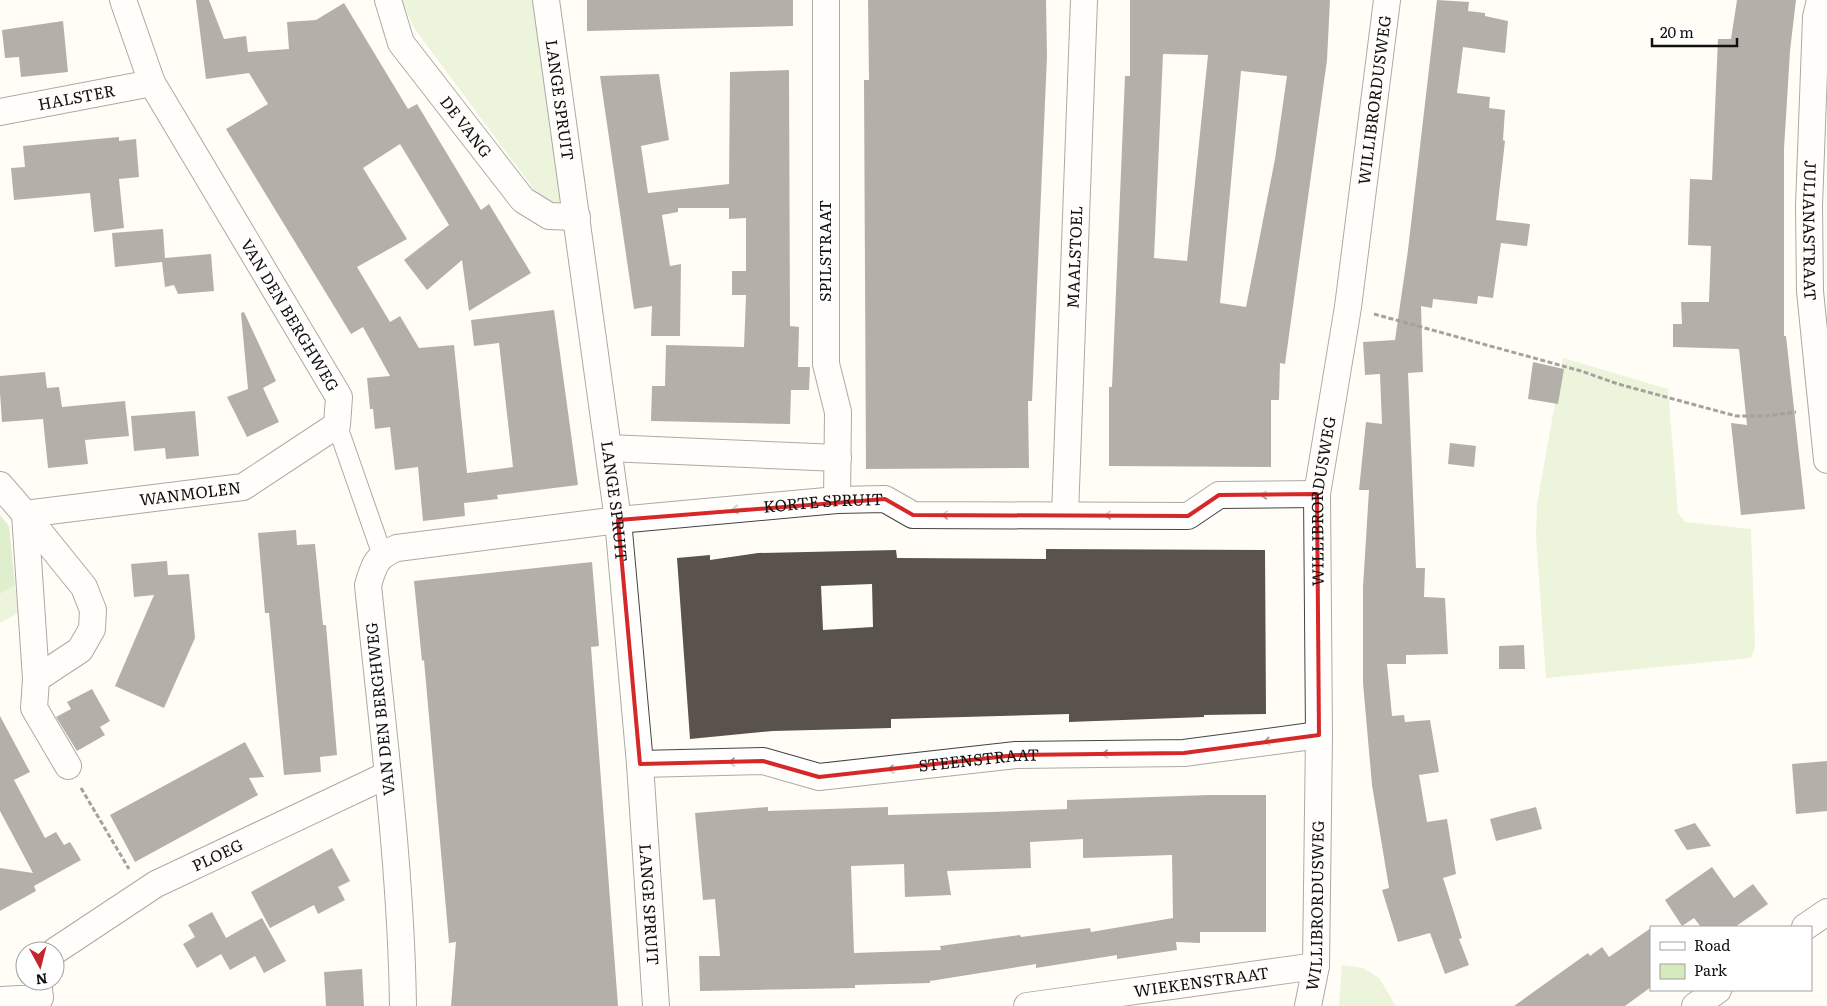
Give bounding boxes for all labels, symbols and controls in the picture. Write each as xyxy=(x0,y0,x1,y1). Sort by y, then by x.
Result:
street label: WILLIBRORDUSWEG xyxy=(1351,14,1396,186)
scale bar xyxy=(1652,15,1737,47)
text: 20 m xyxy=(1660,20,1694,43)
street label: LANGE SPRUIT xyxy=(541,38,581,162)
street label: HALSTER xyxy=(36,77,117,116)
street label: DE VANG xyxy=(435,90,499,162)
street label: JULIANASTRAAT xyxy=(1798,159,1824,302)
street label: SPILSTRAAT xyxy=(812,200,836,302)
street label: MAALSTOEL xyxy=(1060,205,1087,309)
street label: VAN DEN BERGHWEG xyxy=(236,234,346,395)
street label: WILLIBRORDUSWEG xyxy=(1304,414,1341,586)
street label: LANGE SPRUIT xyxy=(596,439,635,563)
street label: WANMOLEN xyxy=(138,474,242,511)
street label: KORTE SPRUIT xyxy=(762,486,884,518)
one-way arrow xyxy=(1260,490,1276,500)
one-way arrow xyxy=(732,504,748,513)
one-way arrow xyxy=(942,510,958,520)
one-way arrow xyxy=(1104,511,1120,520)
street label: VAN DEN BERGHWEG xyxy=(358,621,400,797)
one-way arrow xyxy=(1263,737,1279,747)
street label: STEENSTRAAT xyxy=(917,742,1039,777)
one-way arrow xyxy=(1102,749,1118,759)
one-way arrow xyxy=(728,757,744,766)
one-way arrow xyxy=(887,764,903,774)
street label: WILLIBRORDUSWEG xyxy=(1298,820,1329,993)
street label: PLOEG xyxy=(187,832,246,877)
street label: LANGE SPRUIT xyxy=(634,843,666,966)
legend xyxy=(1650,926,1812,991)
text: Road xyxy=(1694,933,1730,956)
north arrow xyxy=(15,941,65,991)
text: Park xyxy=(1694,958,1728,981)
street label: WIEKENSTRAAT xyxy=(1132,960,1271,1002)
text: N xyxy=(34,969,49,991)

